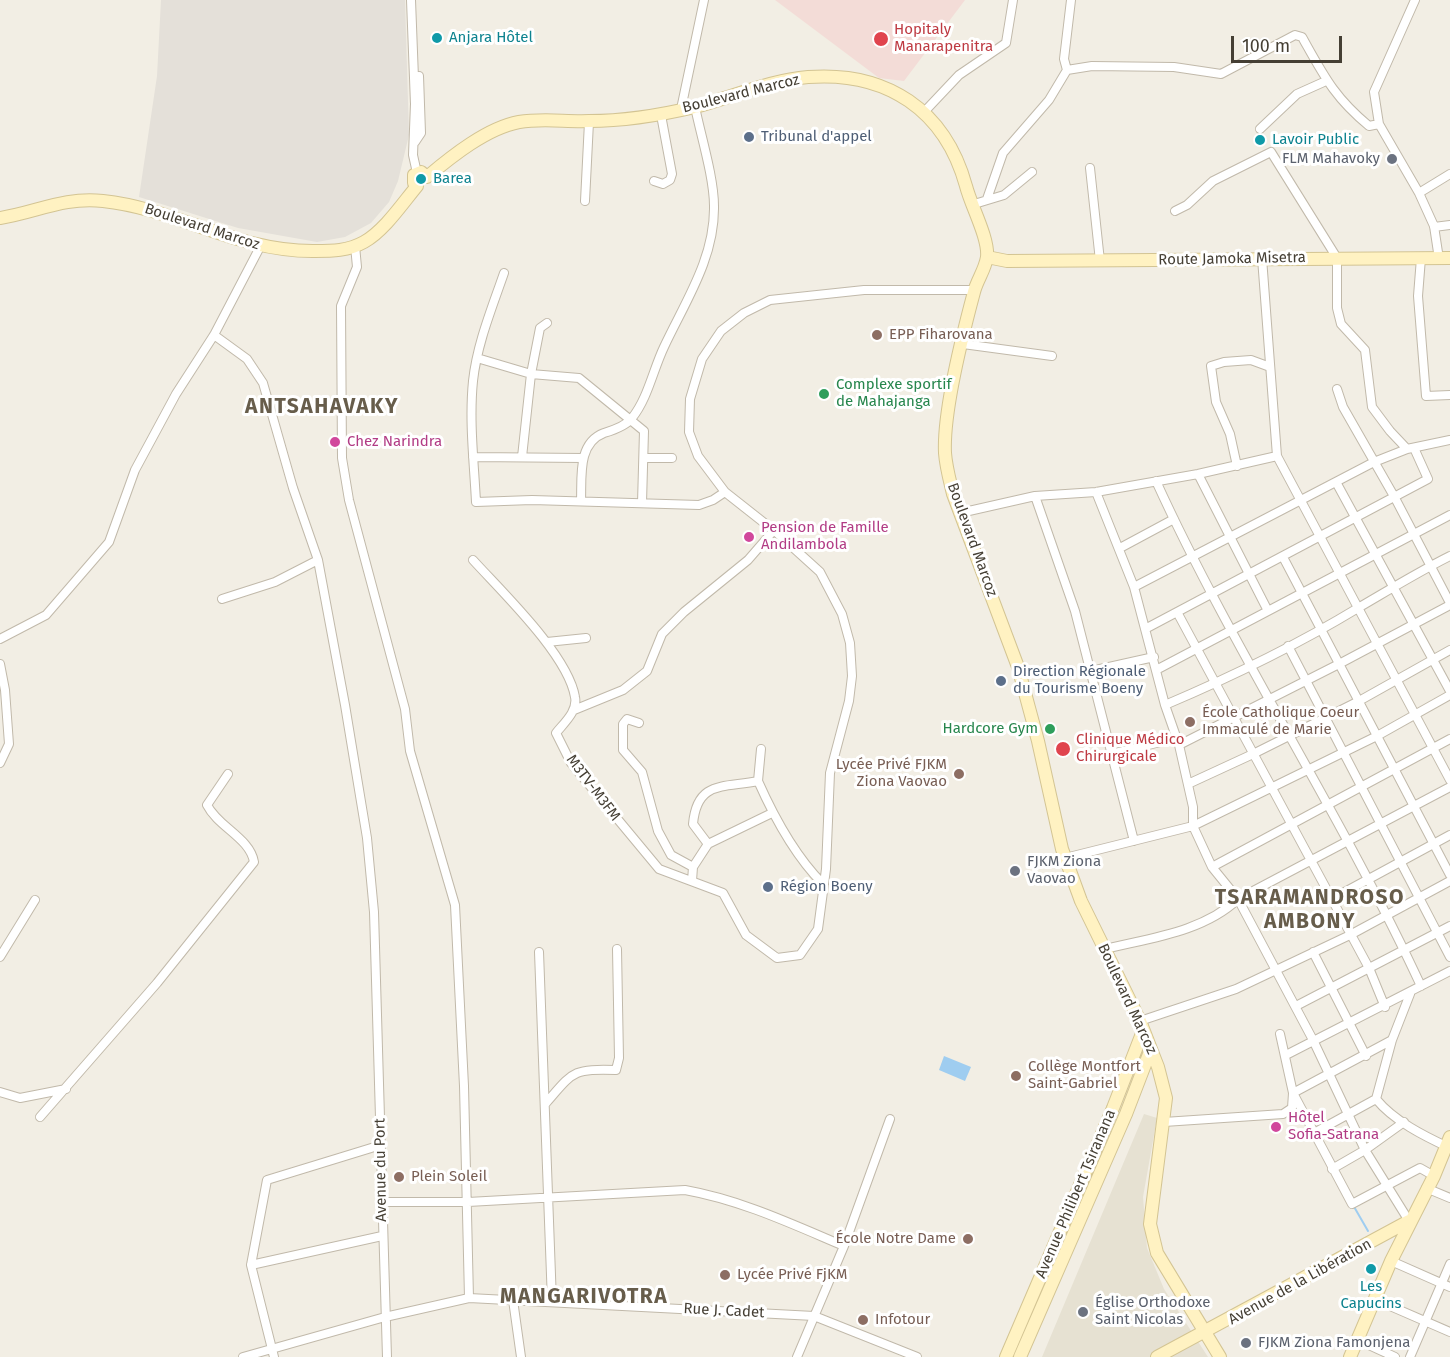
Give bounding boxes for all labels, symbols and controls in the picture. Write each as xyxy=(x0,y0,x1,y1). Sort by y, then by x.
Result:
place label: Hopitaly Manarapenitra xyxy=(894,21,993,56)
scale bar xyxy=(1234,24,1345,62)
place label: Anjara Hôtel xyxy=(449,29,533,47)
marker: Hopitaly Manarapenitra xyxy=(872,30,890,48)
marker: Anjara Hôtel xyxy=(430,31,444,45)
text: 100 m xyxy=(1242,35,1290,57)
street label: Boulevard Marcoz xyxy=(681,71,801,117)
place label: Tribunal d'appel xyxy=(761,128,872,146)
marker: Tribunal d'appel xyxy=(742,130,756,144)
place label: Lavoir Public xyxy=(1272,131,1359,149)
marker: Lavoir Public xyxy=(1253,133,1267,147)
place label: FLM Mahavoky xyxy=(1282,150,1380,168)
marker: FLM Mahavoky xyxy=(1385,152,1399,166)
place label: Barea xyxy=(433,170,472,188)
marker: Barea xyxy=(414,172,428,186)
street label: Boulevard Marcoz xyxy=(142,200,262,254)
street label: Route Jamoka Misetra xyxy=(1158,249,1306,269)
place label: EPP Fiharovana xyxy=(889,326,993,344)
marker: EPP Fiharovana xyxy=(870,328,884,342)
place label: Complexe sportif de Mahajanga xyxy=(836,376,951,411)
marker: Complexe sportif de Mahajanga xyxy=(817,387,831,401)
district label: ANTSAHAVAKY xyxy=(245,394,399,420)
place label: Chez Narindra xyxy=(347,433,442,451)
marker: Chez Narindra xyxy=(328,435,342,449)
street label: Boulevard Marcoz xyxy=(943,481,1001,599)
place label: Pension de Famille Andilambola xyxy=(761,519,889,554)
marker: Pension de Famille Andilambola xyxy=(742,530,756,544)
place label: Direction Régionale du Tourisme Boeny xyxy=(1013,663,1146,698)
marker: Direction Régionale du Tourisme Boeny xyxy=(994,674,1008,688)
place label: École Catholique Coeur Immaculé de Marie xyxy=(1202,704,1359,739)
marker: École Catholique Coeur Immaculé de Marie xyxy=(1183,715,1197,729)
place label: Hardcore Gym xyxy=(943,720,1038,738)
marker: Hardcore Gym xyxy=(1043,722,1057,736)
place label: Clinique Médico Chirurgicale xyxy=(1076,731,1184,766)
marker: Clinique Médico Chirurgicale xyxy=(1054,740,1072,758)
street label: M3TV-M3FM xyxy=(562,751,624,825)
place label: Lycée Privé FJKM Ziona Vaovao xyxy=(836,756,947,791)
marker: Lycée Privé FJKM Ziona Vaovao xyxy=(952,767,966,781)
place label: FJKM Ziona Vaovao xyxy=(1027,853,1101,888)
marker: FJKM Ziona Vaovao xyxy=(1008,864,1022,878)
place label: Région Boeny xyxy=(780,878,873,896)
marker: Région Boeny xyxy=(761,880,775,894)
district label: TSARAMANDROSO AMBONY xyxy=(1215,885,1405,935)
street label: Boulevard Marcoz xyxy=(1094,941,1160,1057)
place label: Collège Montfort Saint-Gabriel xyxy=(1028,1058,1141,1093)
marker: Collège Montfort Saint-Gabriel xyxy=(1009,1069,1023,1083)
street label: Avenue Philibert Tsiranana xyxy=(1032,1107,1120,1281)
place label: Hôtel Sofia-Satrana xyxy=(1288,1109,1379,1144)
street label: Avenue du Port xyxy=(371,1118,391,1222)
marker: Hôtel Sofia-Satrana xyxy=(1269,1120,1283,1134)
place label: Plein Soleil xyxy=(411,1168,487,1186)
marker: Plein Soleil xyxy=(392,1170,406,1184)
place label: École Notre Dame xyxy=(836,1230,956,1248)
marker: École Notre Dame xyxy=(961,1232,975,1246)
street label: Avenue de la Libération xyxy=(1225,1235,1375,1329)
marker: Les Capucins xyxy=(1364,1262,1378,1276)
place label: Lycée Privé FjKM xyxy=(737,1266,847,1284)
marker: Lycée Privé FjKM xyxy=(718,1268,732,1282)
place label: Les Capucins xyxy=(1340,1278,1402,1313)
district label: MANGARIVOTRA xyxy=(500,1284,668,1310)
place label: Église Orthodoxe Saint Nicolas xyxy=(1095,1294,1210,1329)
street label: Rue J. Cadet xyxy=(683,1300,765,1322)
marker: Église Orthodoxe Saint Nicolas xyxy=(1076,1305,1090,1319)
place label: Infotour xyxy=(875,1311,930,1329)
marker: Infotour xyxy=(856,1313,870,1327)
place label: FJKM Ziona Famonjena xyxy=(1258,1334,1410,1352)
marker: FJKM Ziona Famonjena xyxy=(1239,1336,1253,1350)

